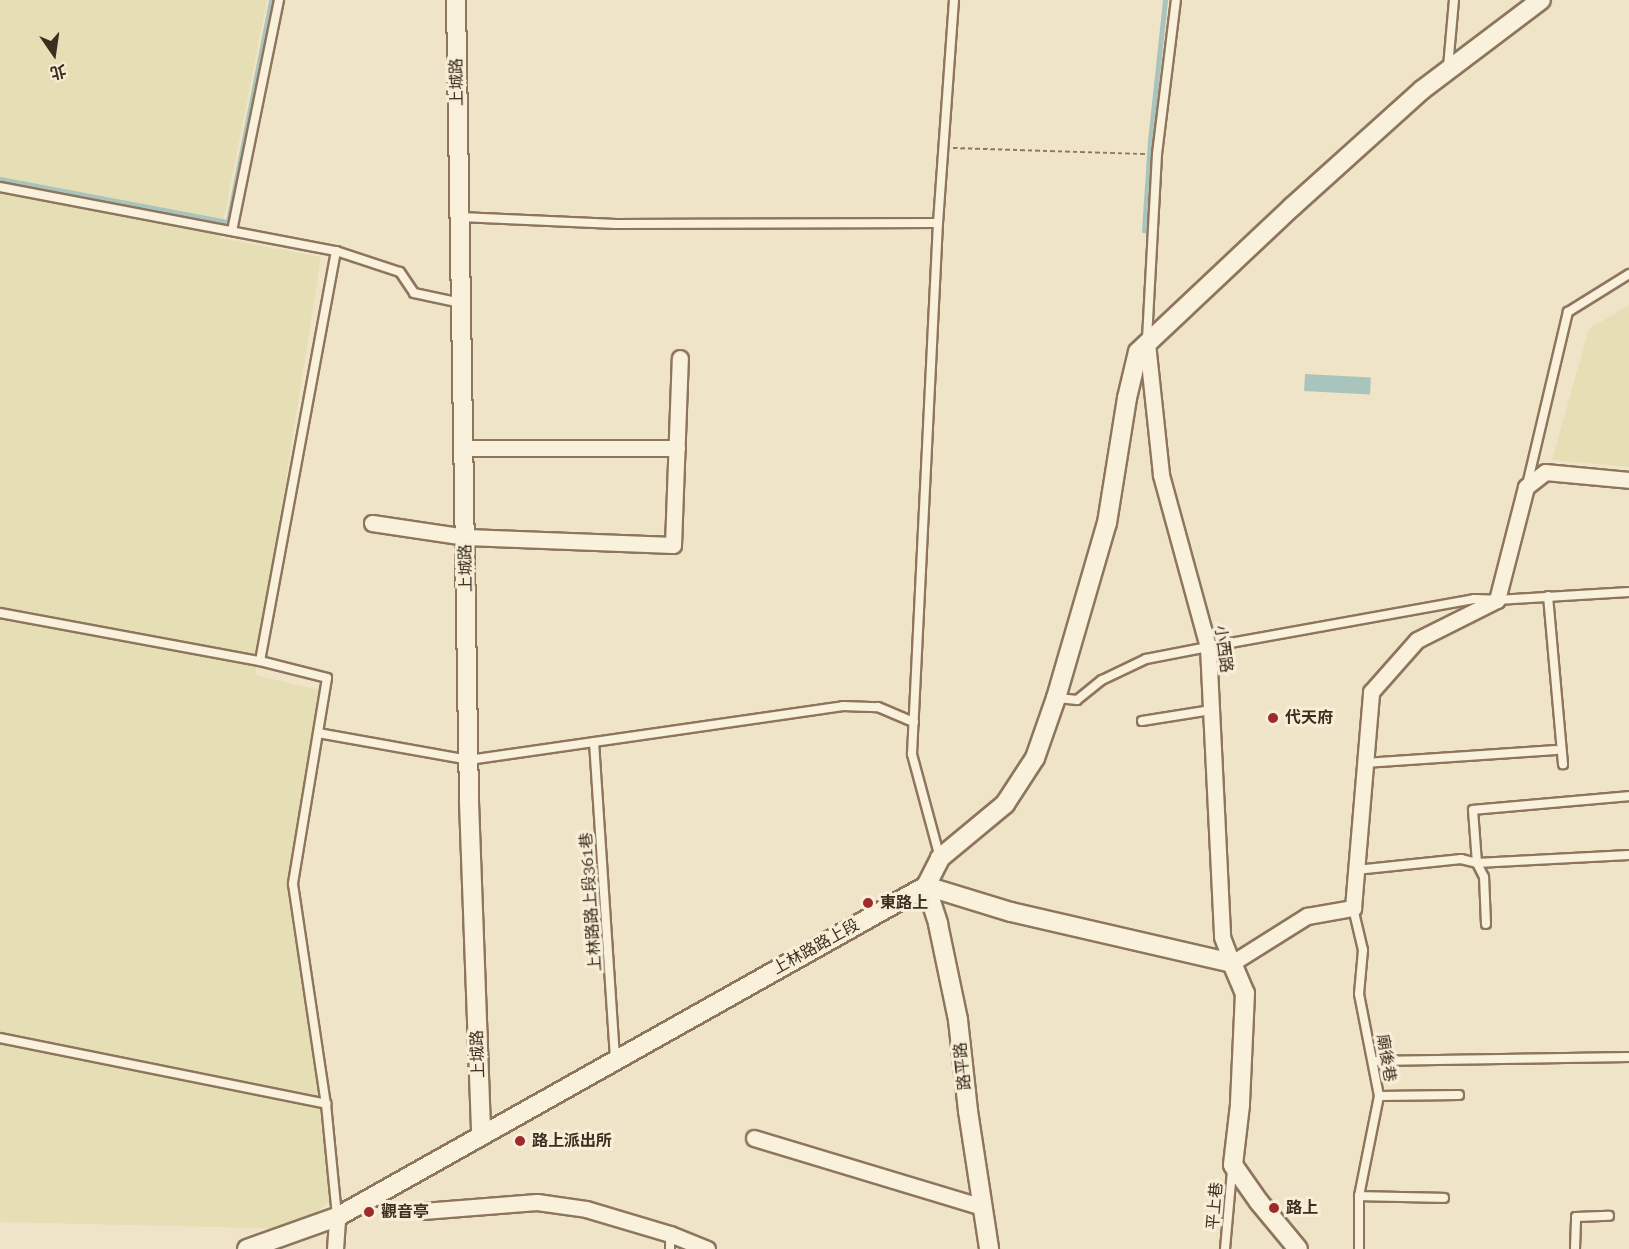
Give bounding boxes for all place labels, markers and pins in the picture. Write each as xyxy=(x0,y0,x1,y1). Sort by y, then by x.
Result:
place label: 代天府 xyxy=(1285,708,1333,728)
marker: 代天府 xyxy=(1266,711,1280,725)
place label: 東路上 xyxy=(880,893,928,913)
marker: 東路上 xyxy=(861,896,875,910)
place label: 路上派出所 xyxy=(532,1131,612,1151)
marker: 路上派出所 xyxy=(513,1134,527,1148)
place label: 路上 xyxy=(1286,1198,1318,1218)
marker: 路上 xyxy=(1267,1201,1281,1215)
place label: 觀音亭 xyxy=(381,1202,429,1222)
marker: 觀音亭 xyxy=(362,1205,376,1219)

